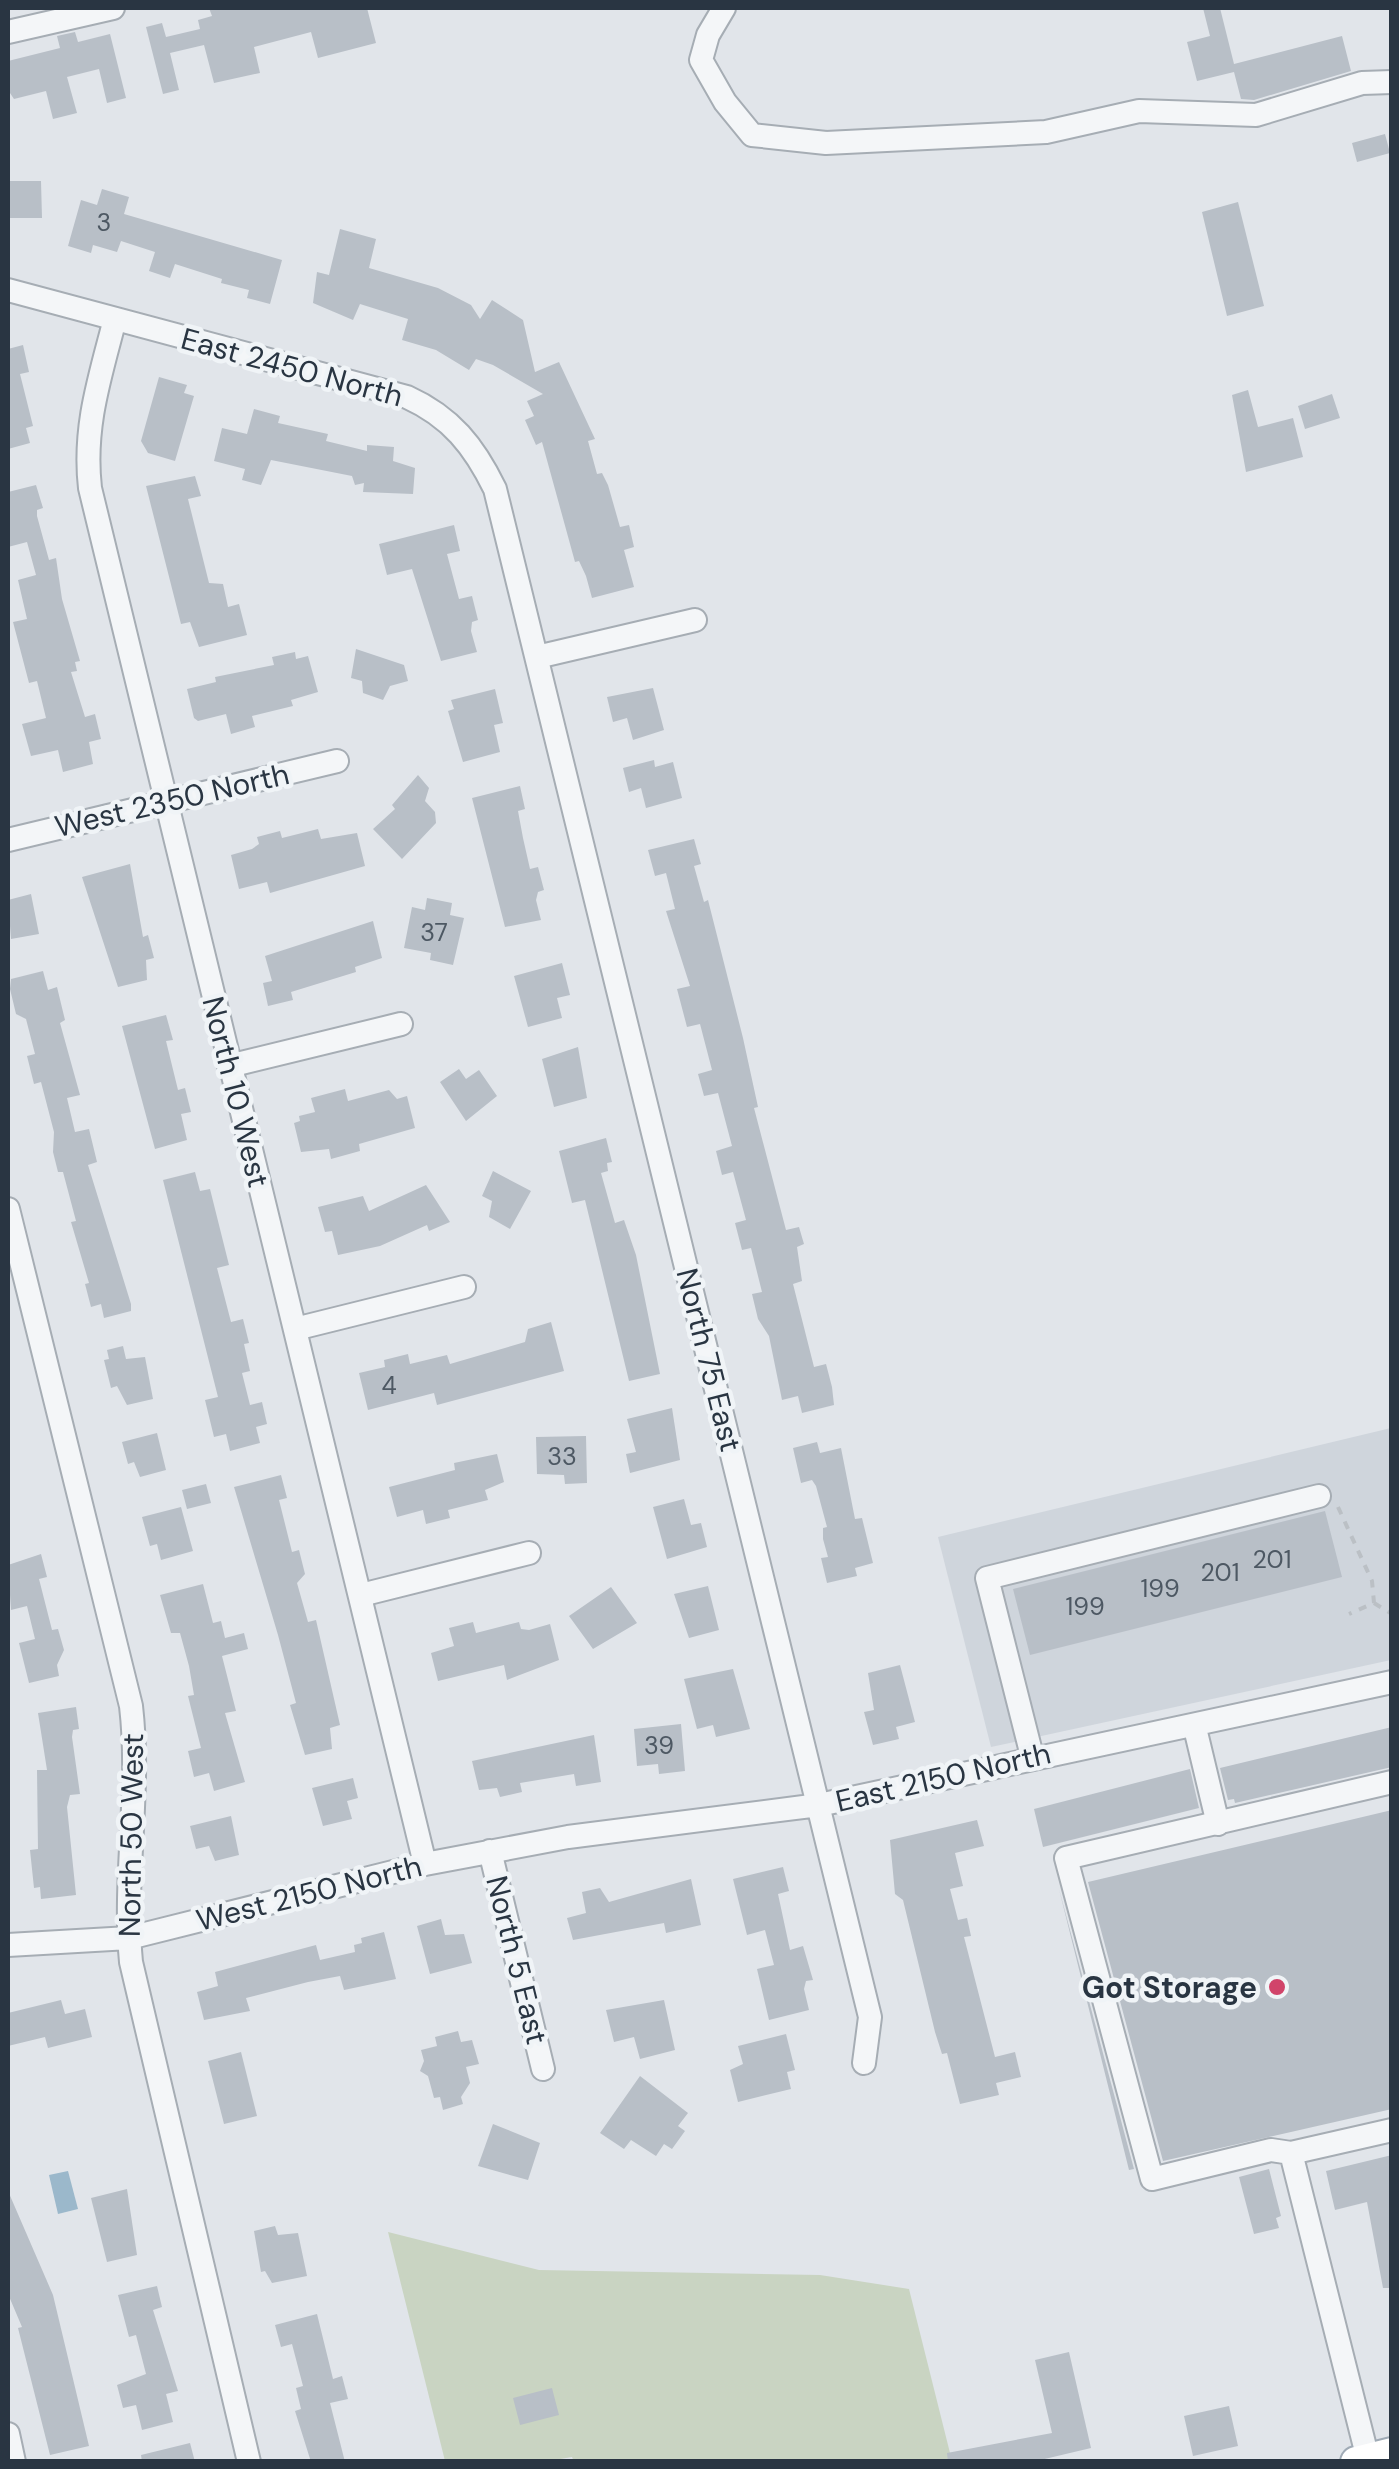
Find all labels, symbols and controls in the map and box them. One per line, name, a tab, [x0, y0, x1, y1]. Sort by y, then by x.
house number: 3	[97, 206, 111, 239]
street label: East 2450 North	[177, 319, 407, 415]
street label: West 2350 North	[51, 754, 293, 846]
house number: 37	[420, 916, 448, 949]
street label: North 10 West	[193, 993, 279, 1191]
street label: North 75 East	[667, 1264, 751, 1456]
house number: 4	[381, 1369, 397, 1402]
house number: 33	[547, 1440, 577, 1473]
house number: 201	[1252, 1543, 1292, 1576]
house number: 201	[1200, 1556, 1240, 1589]
house number: 199	[1140, 1572, 1180, 1605]
house number: 199	[1065, 1590, 1105, 1623]
house number: 39	[644, 1729, 674, 1762]
street label: North 50 West	[110, 1733, 152, 1937]
street label: East 2150 North	[832, 1733, 1054, 1821]
street label: West 2150 North	[192, 1846, 426, 1940]
street label: North 5 East	[477, 1872, 557, 2048]
place label: Got Storage	[1082, 1968, 1257, 2007]
marker: Got Storage	[1266, 1976, 1288, 1998]

